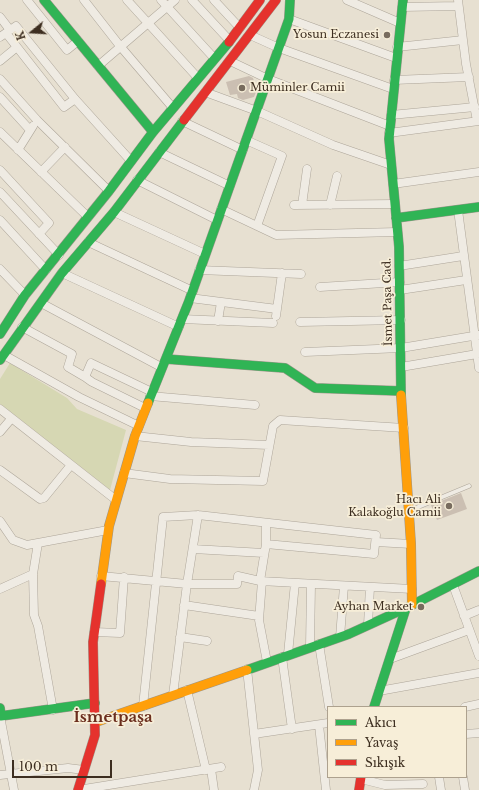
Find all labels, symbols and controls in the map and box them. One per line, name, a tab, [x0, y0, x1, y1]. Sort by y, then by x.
north arrow	[12, 12, 52, 52]
place label: Yosun Eczanesi	[293, 28, 379, 42]
text: K	[13, 29, 29, 42]
marker: Yosun Eczanesi	[382, 30, 392, 40]
place label: Müminler Camii	[250, 81, 345, 95]
marker: Müminler Camii	[237, 83, 247, 93]
street label: İsmet Paşa Cad.	[381, 258, 395, 346]
place label: Hacı Ali Kalakoğlu Camii	[348, 493, 441, 519]
marker: Hacı Ali Kalakoğlu Camii	[444, 501, 454, 511]
place label: Ayhan Market	[334, 600, 413, 614]
marker: Ayhan Market	[416, 602, 426, 612]
legend	[327, 706, 467, 778]
district label: İsmetpaşa	[73, 709, 153, 727]
text: Akıcı	[365, 715, 396, 730]
text: Yavaş	[365, 735, 398, 750]
scale bar	[14, 752, 114, 778]
text: Sıkışık	[365, 755, 405, 770]
text: 100 m	[19, 759, 58, 774]

